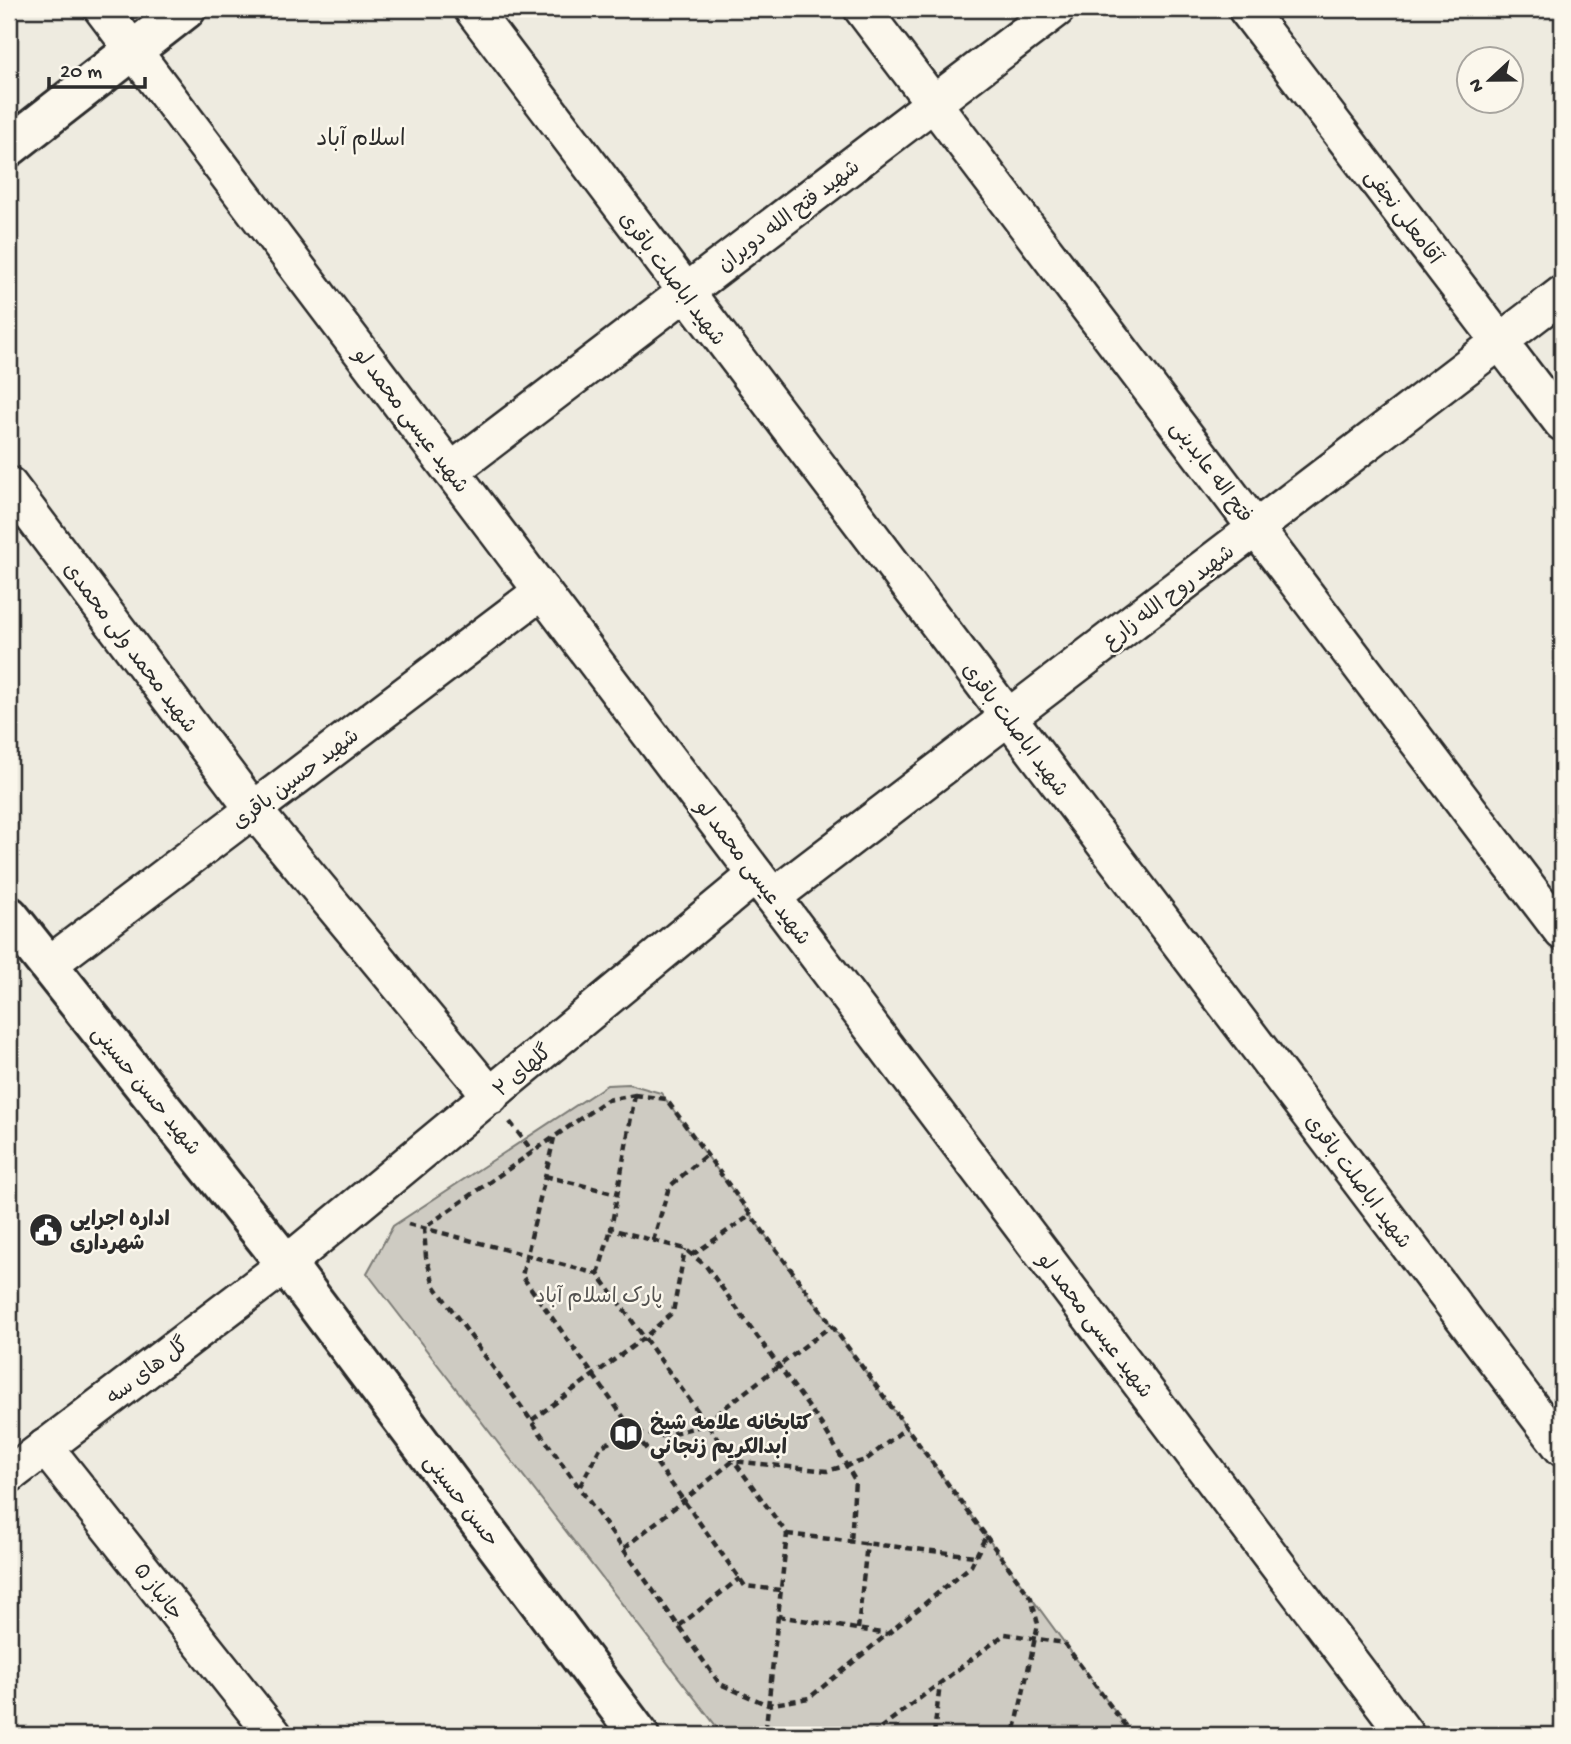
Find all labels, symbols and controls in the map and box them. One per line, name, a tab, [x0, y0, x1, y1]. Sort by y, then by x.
scale bar	[49, 46, 145, 90]
north arrow	[1456, 46, 1526, 116]
text: 20 m	[60, 61, 102, 86]
text: N	[1464, 75, 1490, 95]
district label: اسلام آباد	[316, 125, 406, 155]
street label: شهید فتح الله دویران	[714, 156, 866, 279]
street label: آقامعلی نجفی	[1357, 164, 1447, 271]
street label: شهید اباصلت باقری	[612, 208, 729, 352]
street label: شهید عیسی محمد لو	[346, 344, 472, 500]
street label: فتح اله عابدینی	[1163, 417, 1256, 529]
street label: شهید روح الله زارع	[1099, 541, 1241, 656]
street label: شهید محمد ولی محمدی	[56, 559, 201, 740]
street label: شهید اباصلت باقری	[955, 659, 1072, 803]
street label: شهید حسین باقری	[229, 725, 365, 837]
street label: شهید عیسی محمد لو	[688, 796, 814, 952]
street label: شهید حسن حسینی	[84, 1022, 204, 1162]
street label: گلهای ۲	[488, 1039, 559, 1104]
street label: شهید اباصلت باقری	[1298, 1111, 1415, 1255]
place label: اداره اجرایی شهرداری	[70, 1209, 170, 1258]
public building icon: اداره اجرایی شهرداری	[27, 1211, 65, 1249]
street label: شهید عیسی محمد لو	[1030, 1249, 1156, 1405]
park label: پارک اسلام آباد	[535, 1284, 663, 1311]
street label: گل های سه	[101, 1331, 195, 1412]
place label: کتابخانه علامه شیخ ابدالکریم زنجانی	[650, 1411, 812, 1462]
library icon: کتابخانه علامه شیخ ابدالکریم زنجانی	[607, 1415, 645, 1453]
street label: حسن حسینی	[416, 1451, 502, 1553]
street label: جانباز ۵	[126, 1560, 186, 1627]

